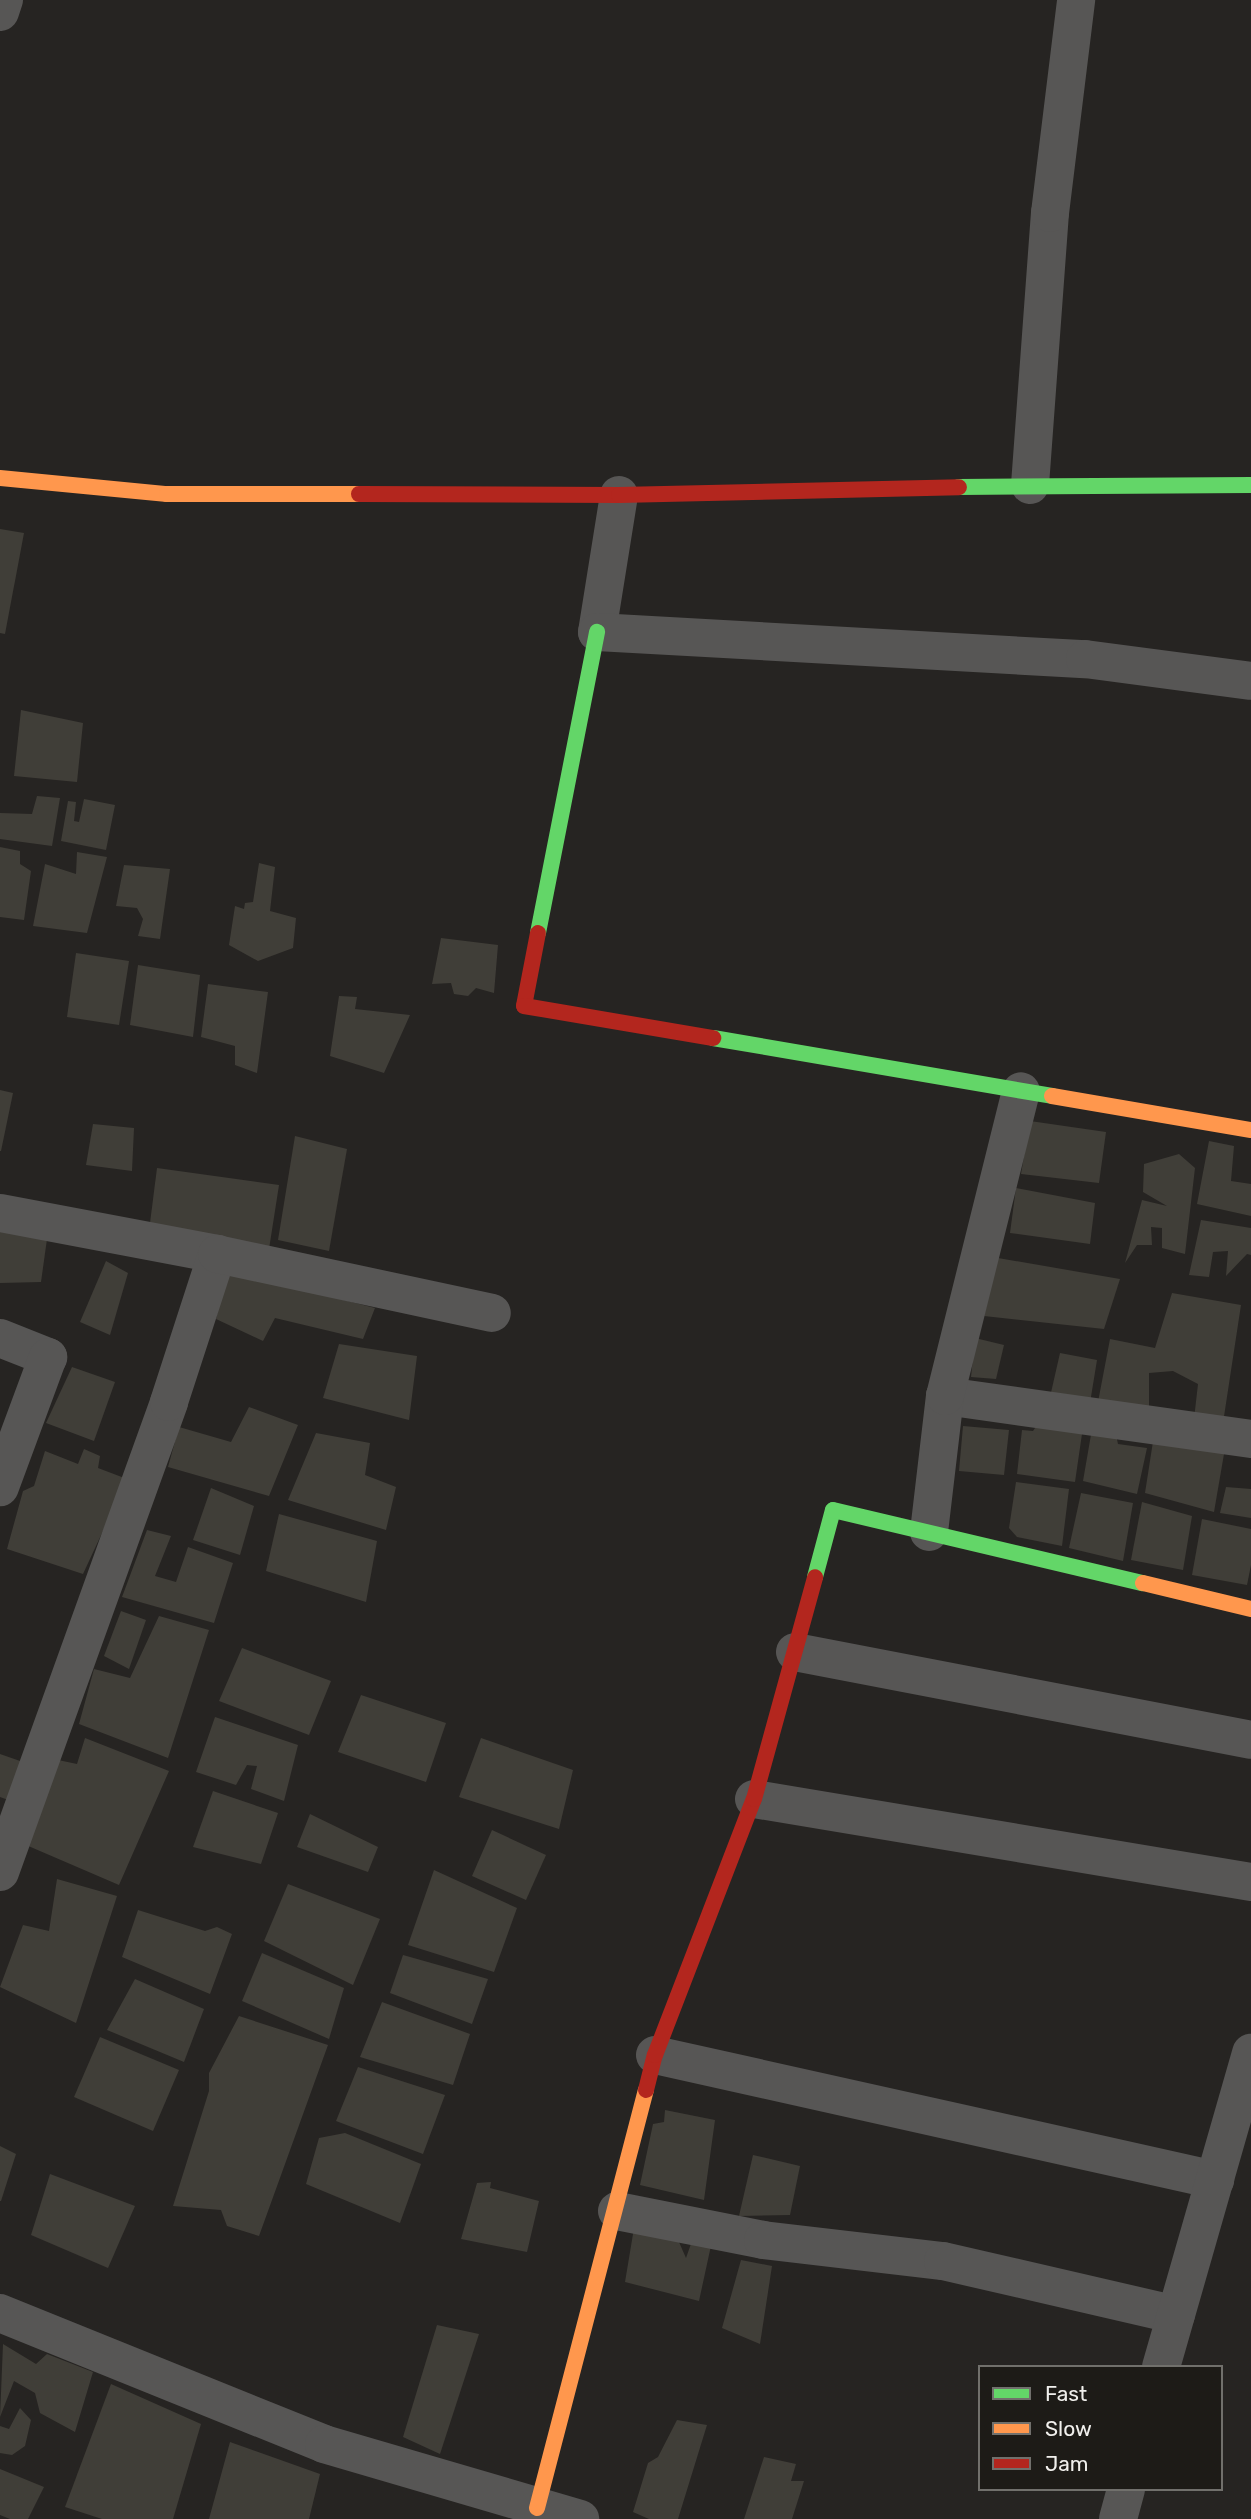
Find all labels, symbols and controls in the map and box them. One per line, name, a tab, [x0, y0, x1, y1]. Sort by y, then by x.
legend	[978, 2365, 1223, 2491]
text: Fast	[1045, 2381, 1087, 2406]
text: Slow	[1045, 2416, 1092, 2441]
text: Jam	[1045, 2451, 1089, 2476]

